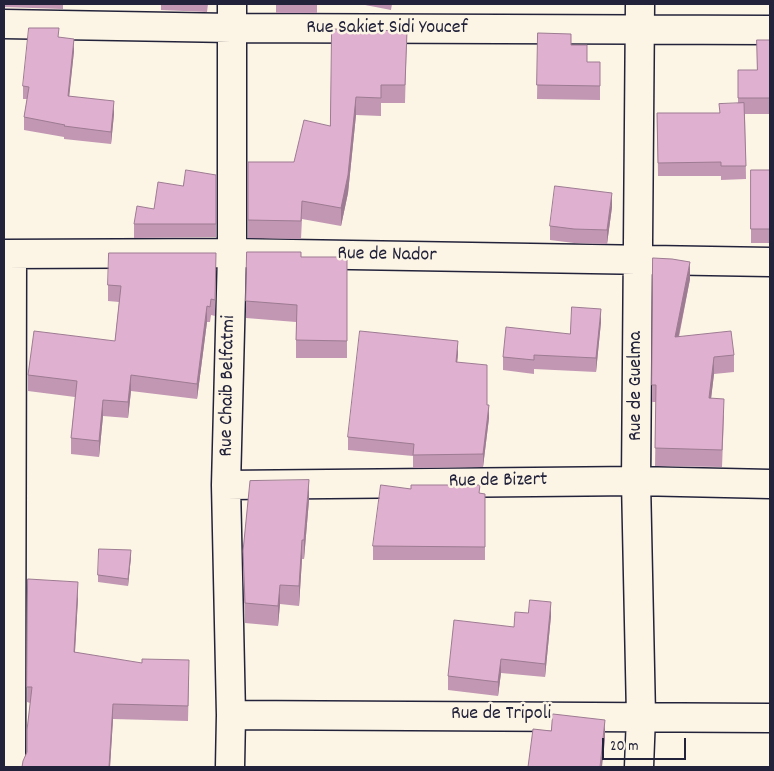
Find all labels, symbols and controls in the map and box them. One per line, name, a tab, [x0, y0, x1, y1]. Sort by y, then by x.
street label: Rue Sakiet Sidi Youcef	[306, 17, 468, 41]
street label: Rue de Nador	[337, 243, 437, 269]
street label: Rue Chaib Belfatmi	[216, 315, 242, 457]
street label: Rue de Guelma	[625, 331, 649, 441]
street label: Rue de Bizert	[448, 469, 548, 495]
street label: Rue de Tripoli	[451, 703, 551, 727]
scale bar	[604, 728, 688, 760]
text: 20 m	[610, 736, 638, 758]

